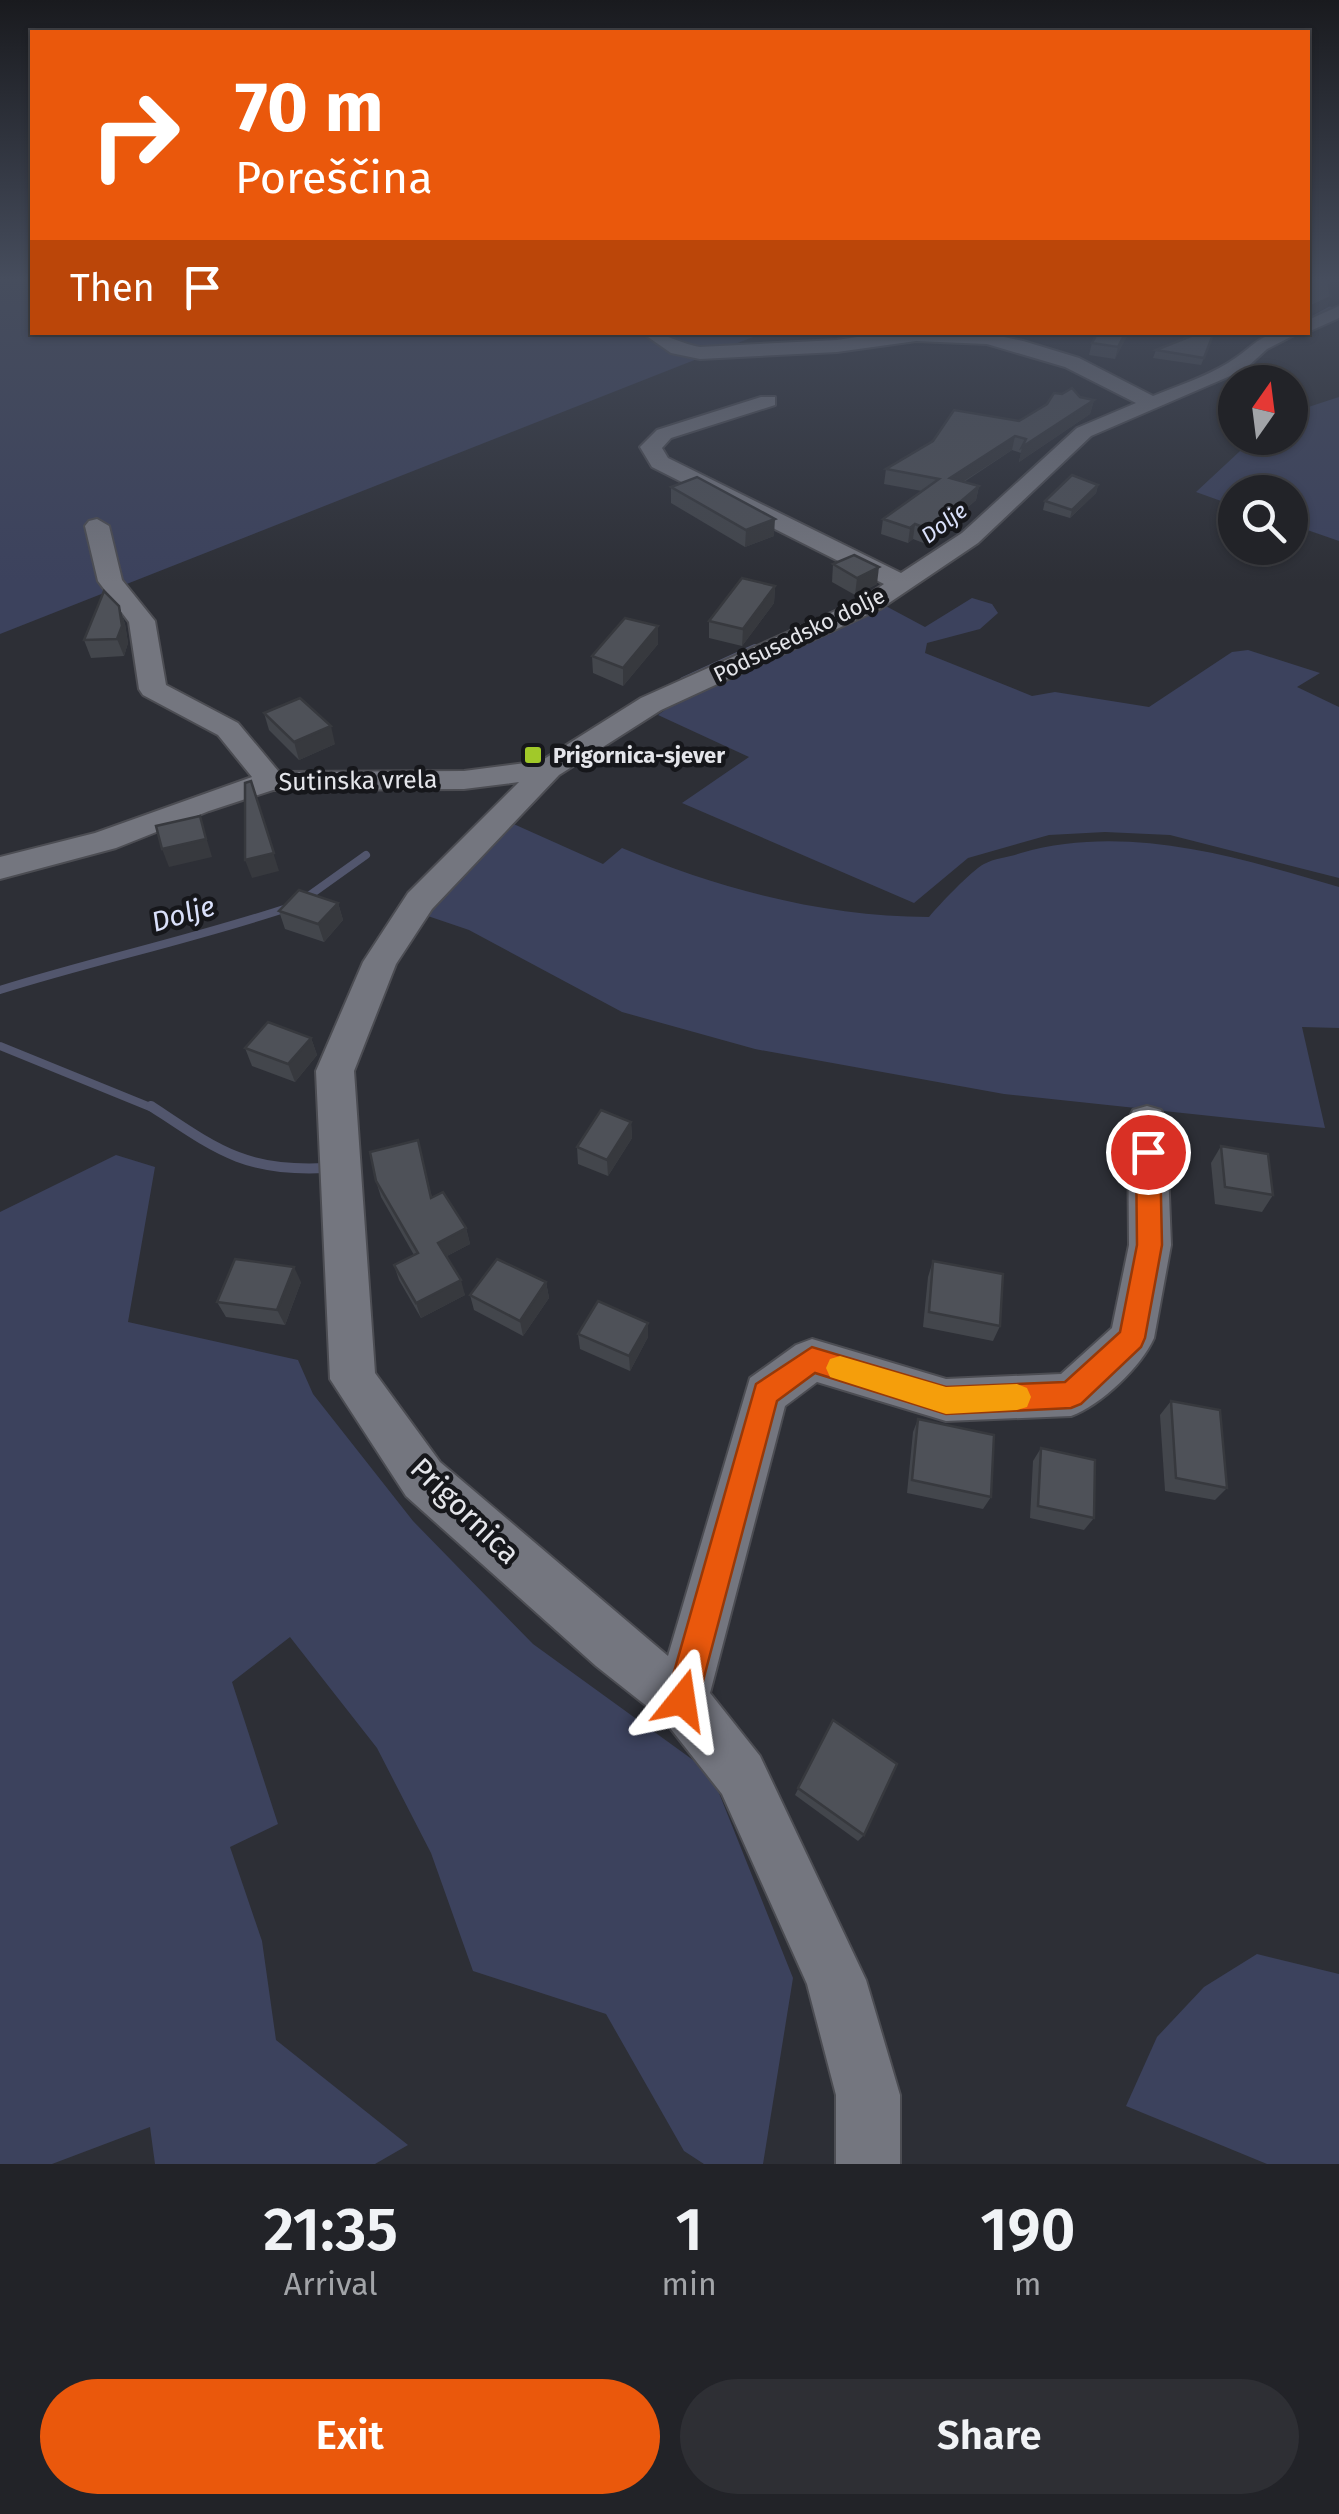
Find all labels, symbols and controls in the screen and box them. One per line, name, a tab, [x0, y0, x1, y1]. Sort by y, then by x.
text: 70 m	[235, 66, 384, 150]
icon: right	[70, 70, 200, 200]
text: Poreščina	[235, 151, 433, 205]
icon: arrive	[175, 260, 230, 315]
text: Then	[70, 265, 155, 311]
north arrow	[1218, 365, 1308, 455]
map controls	[1218, 365, 1308, 565]
button: search	[1218, 475, 1308, 565]
water label: Dolje	[916, 497, 972, 549]
street label: Podsusedsko dolje	[709, 582, 889, 688]
place label: Prigornica-sjever	[553, 742, 725, 769]
marker: Prigornica-sjever	[522, 744, 544, 766]
street label: Sutinska vrela	[278, 765, 438, 797]
water label: Dolje	[147, 889, 219, 939]
pin	[1106, 1110, 1191, 1195]
icon: arrive	[1121, 1125, 1176, 1180]
street label: Prigornica	[403, 1450, 527, 1572]
position arrow	[630, 1648, 734, 1752]
text: 21:35	[264, 2194, 398, 2266]
text: 1	[675, 2194, 703, 2266]
text: 190	[980, 2194, 1075, 2266]
text: Arrival	[284, 2265, 378, 2303]
text: min	[662, 2265, 717, 2303]
text: m	[1014, 2265, 1042, 2303]
button: Exit	[40, 2379, 660, 2494]
button: Share	[680, 2379, 1299, 2494]

